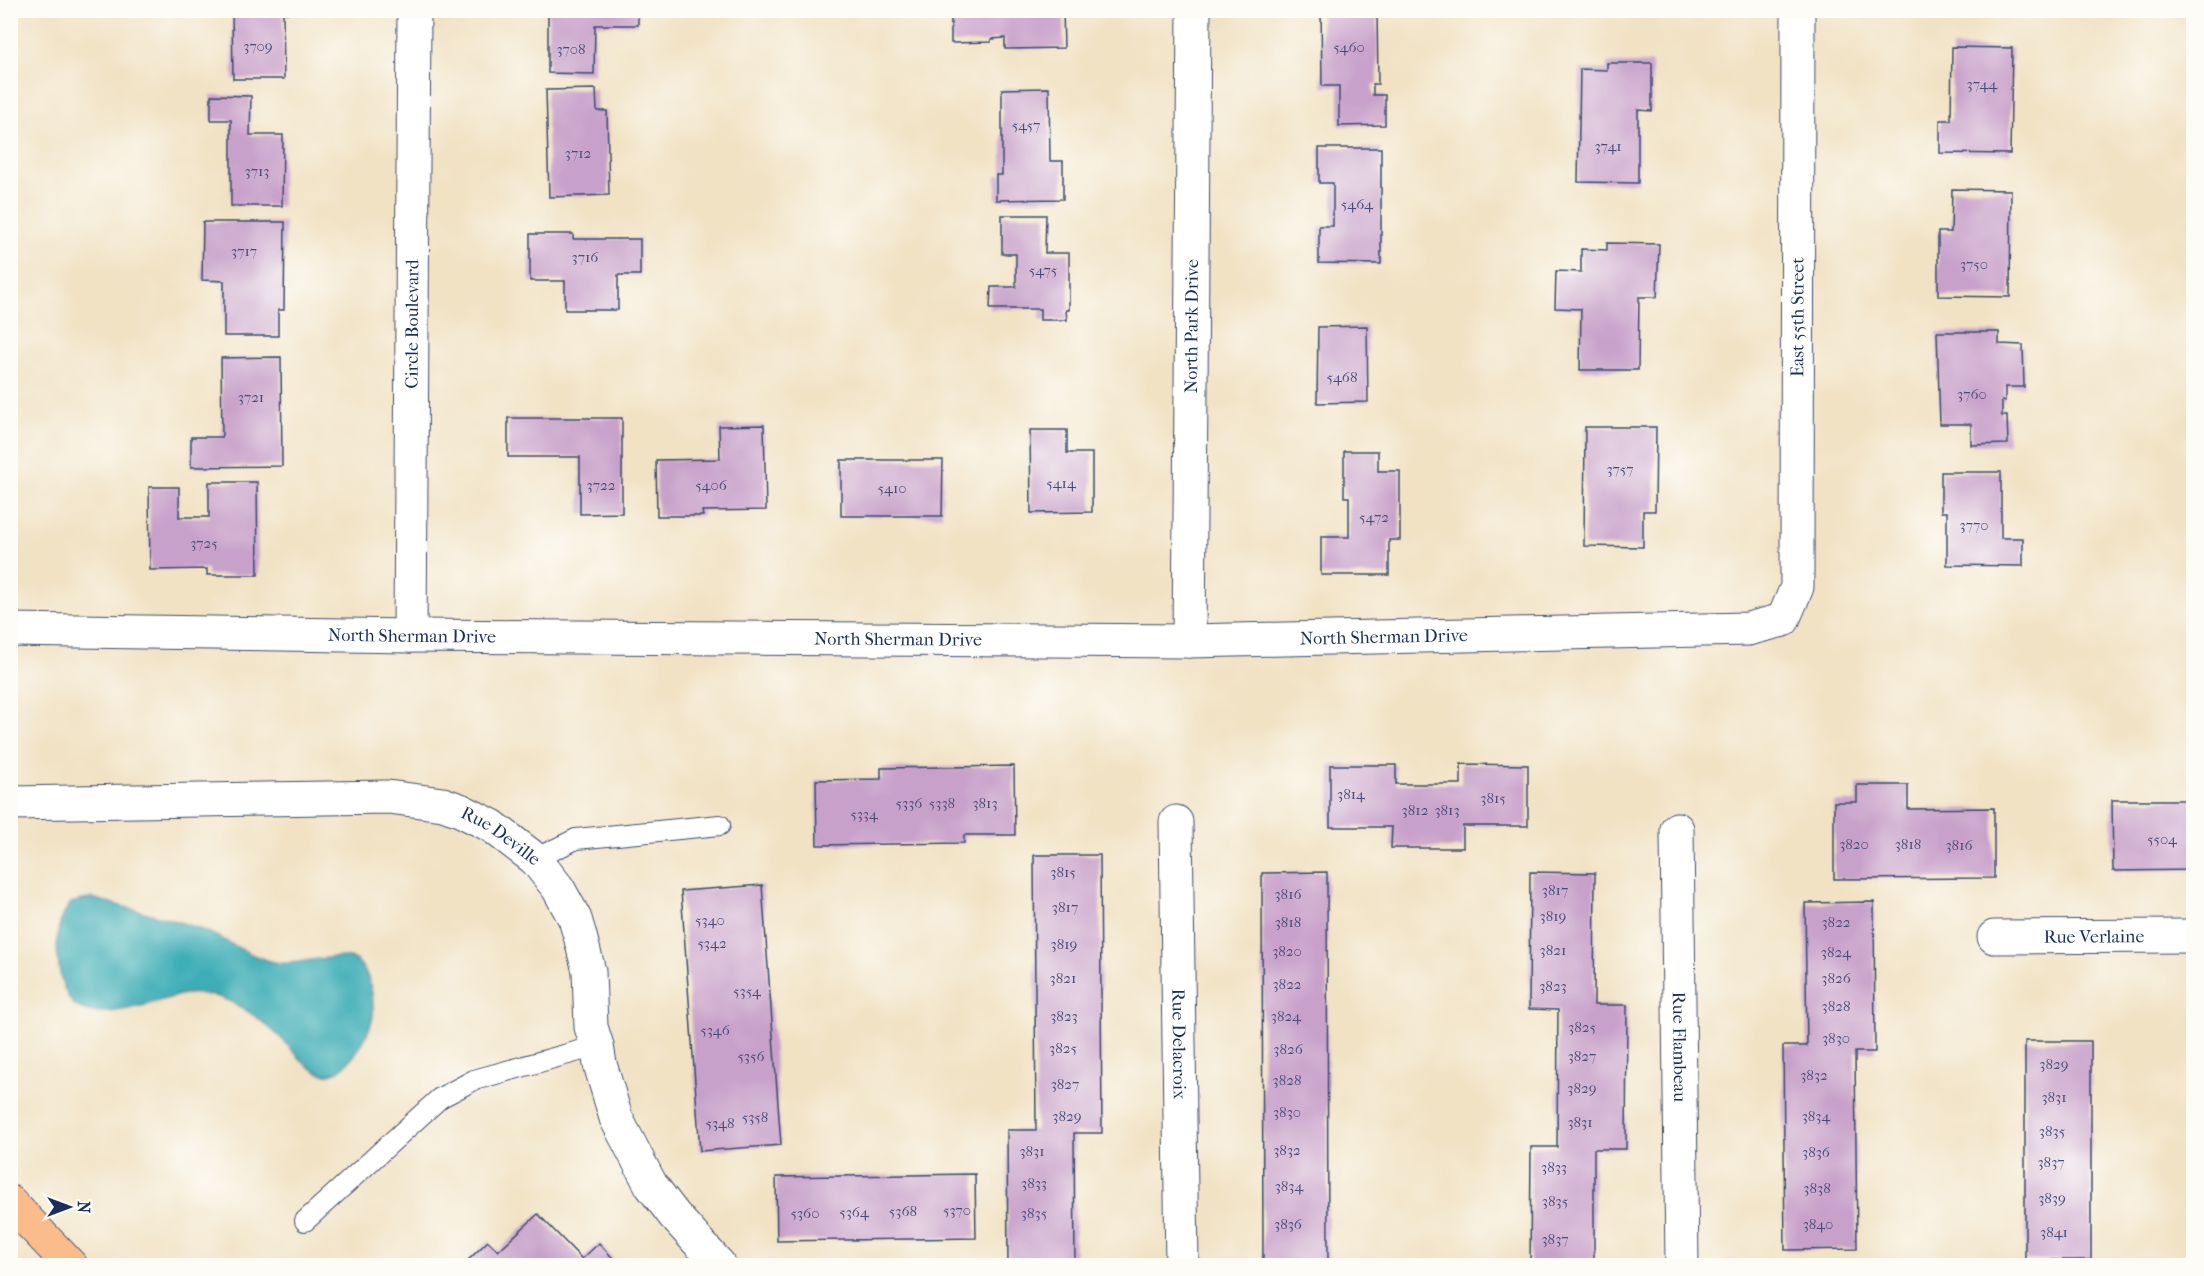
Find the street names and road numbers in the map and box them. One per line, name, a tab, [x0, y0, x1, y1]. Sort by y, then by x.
street label: East 55th Street	[1787, 257, 1808, 377]
street label: Circle Boulevard	[401, 259, 423, 389]
street label: North Park Drive	[1180, 259, 1203, 393]
street label: North Sherman Drive	[328, 624, 496, 647]
street label: North Sherman Drive	[1300, 625, 1468, 649]
street label: North Sherman Drive	[814, 628, 982, 650]
street label: Rue Deville	[458, 802, 545, 870]
street label: Rue Verlaine	[2044, 926, 2145, 947]
street label: Rue Delacroix	[1168, 988, 1190, 1100]
street label: Rue Flambeau	[1668, 992, 1691, 1102]

